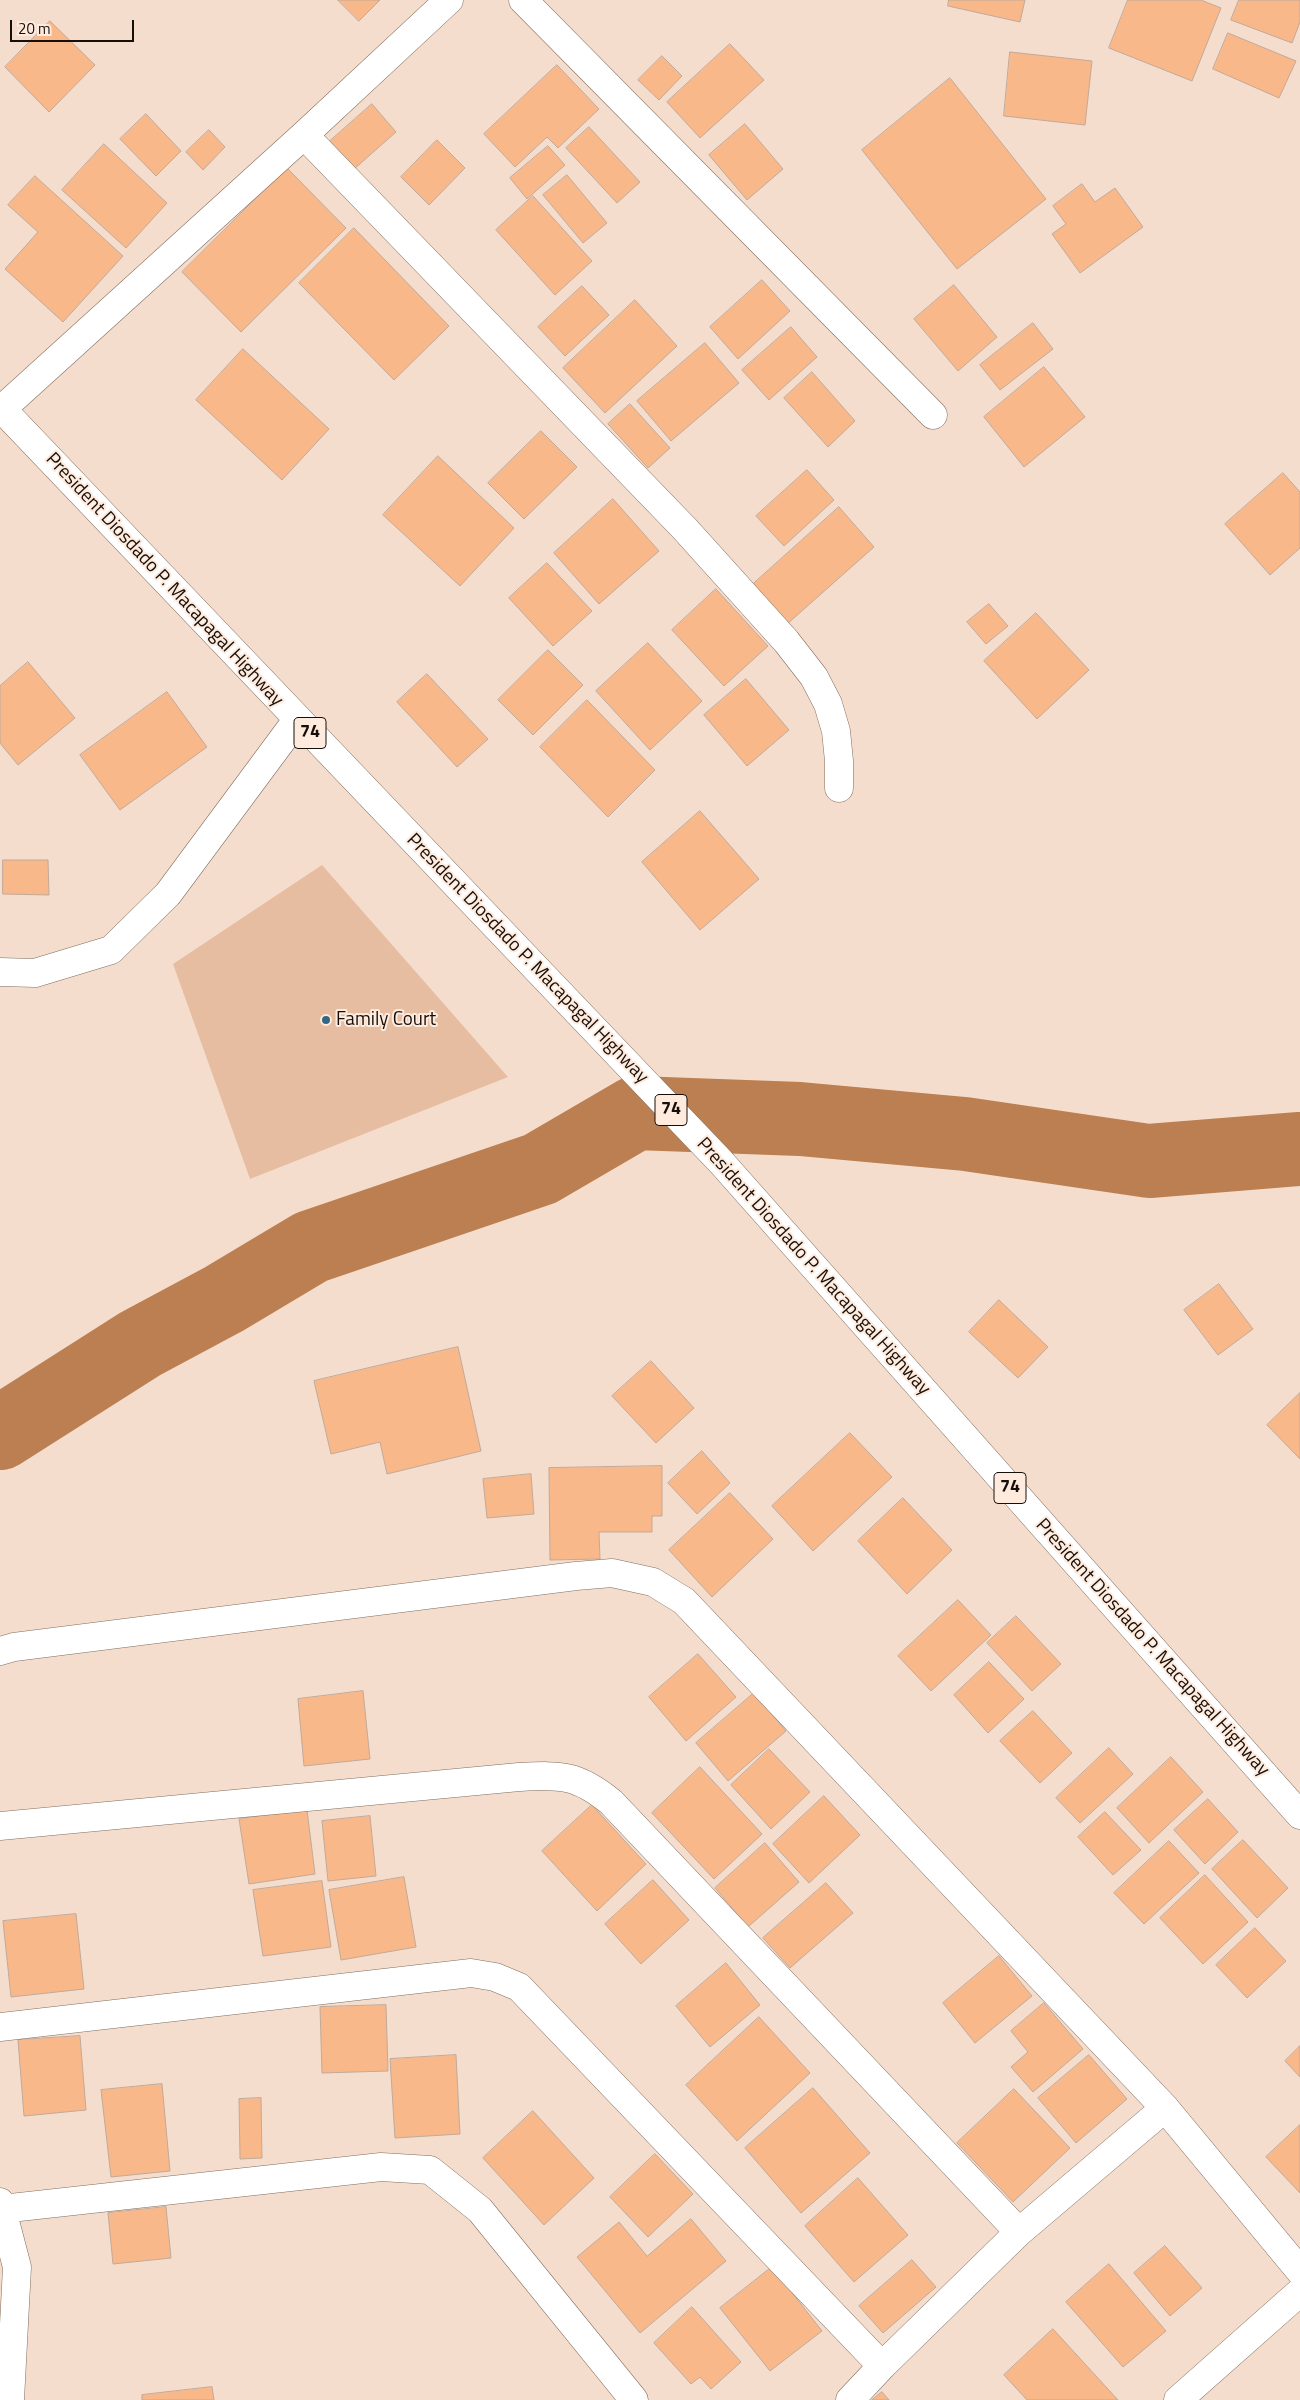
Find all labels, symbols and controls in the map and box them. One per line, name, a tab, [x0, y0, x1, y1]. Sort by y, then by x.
scale bar	[12, 10, 136, 42]
text: 20 m	[18, 17, 51, 40]
street label: President Diosdado P. Macapagal Highway	[40, 448, 288, 712]
road number: 74	[294, 718, 326, 748]
street label: President Diosdado P. Macapagal Highway	[401, 829, 653, 1089]
place label: Family Court	[336, 1009, 436, 1031]
marker: Family Court	[320, 1014, 332, 1026]
road number: 74	[655, 1094, 687, 1126]
street label: President Diosdado P. Macapagal Highway	[691, 1134, 935, 1400]
road number: 74	[994, 1472, 1026, 1504]
street label: President Diosdado P. Macapagal Highway	[1030, 1515, 1274, 1781]

